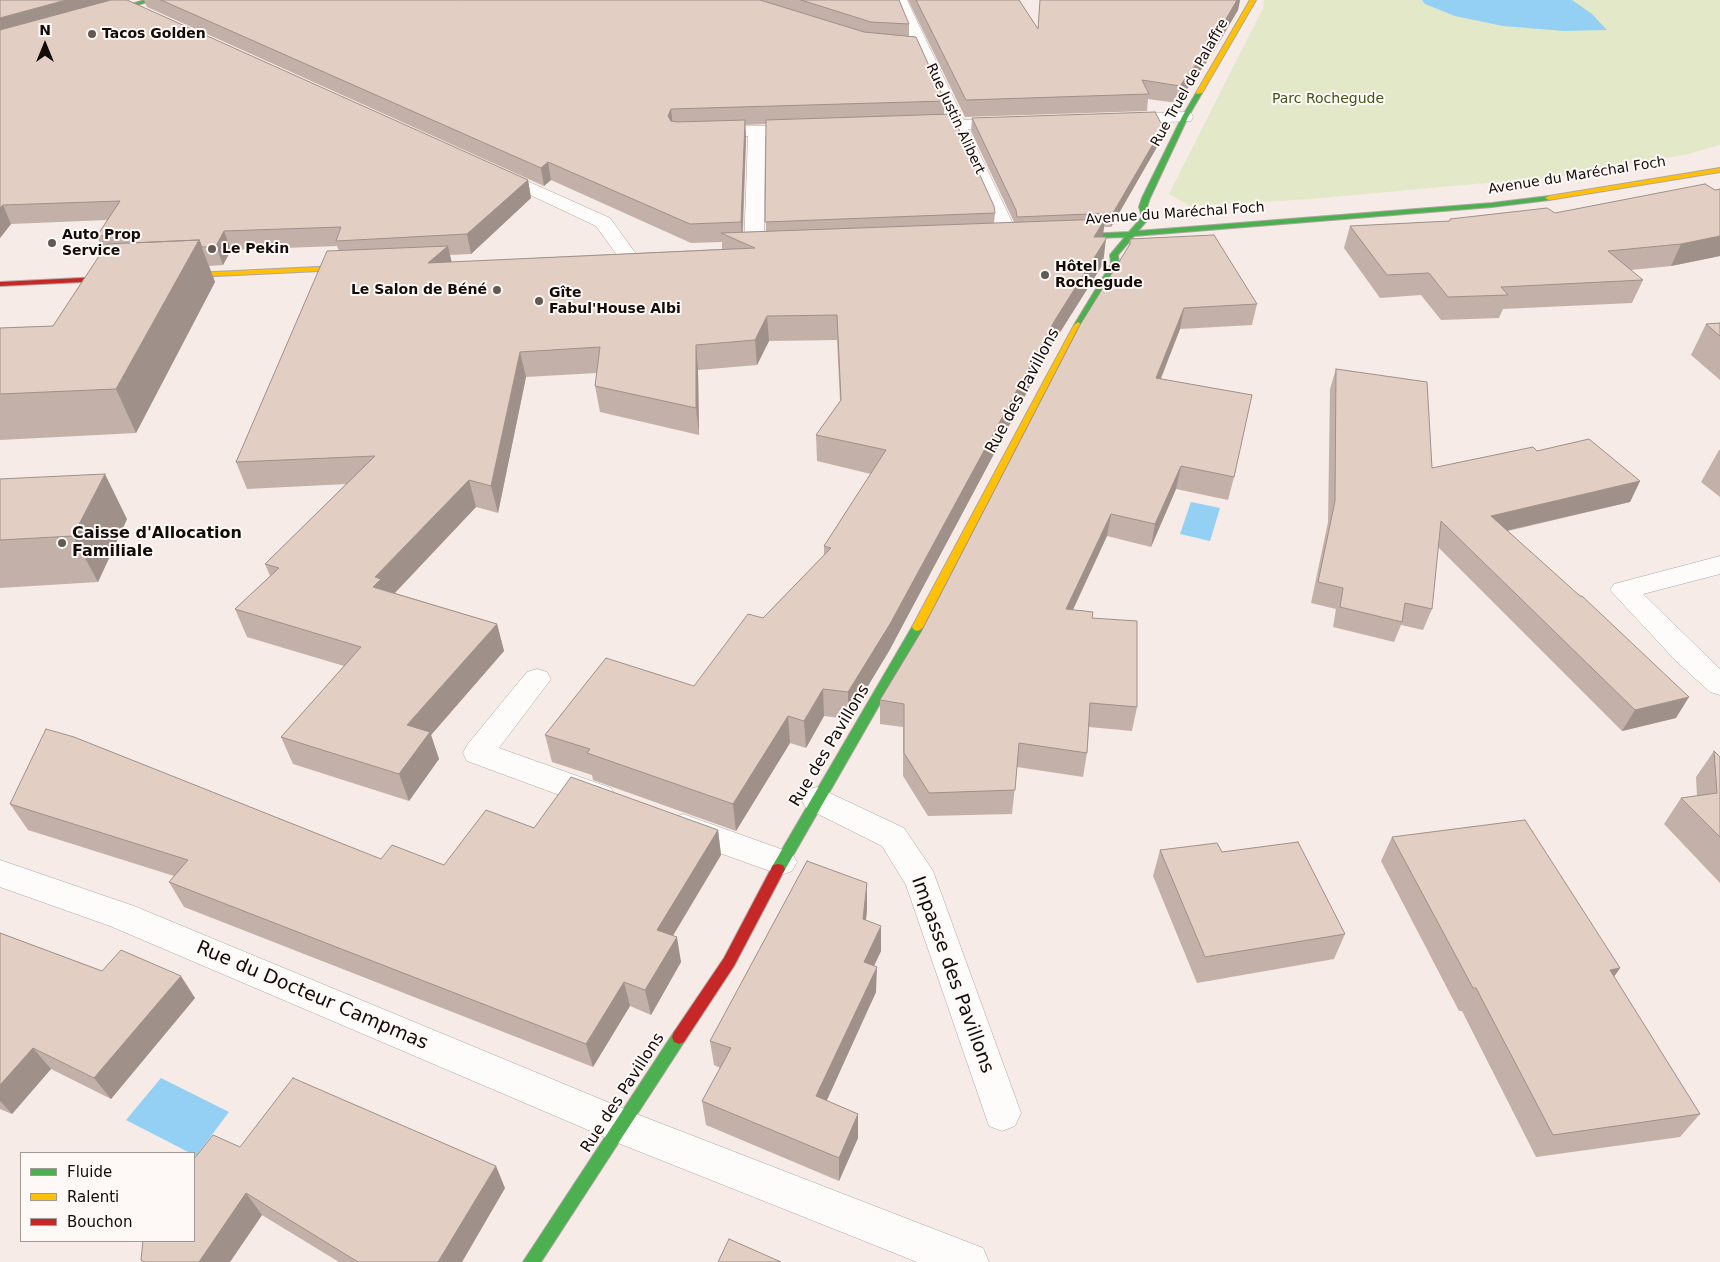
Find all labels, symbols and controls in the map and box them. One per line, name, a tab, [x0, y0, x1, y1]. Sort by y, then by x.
street label: Rue Truel de Palaffre	[1148, 16, 1232, 150]
north arrow	[20, 20, 70, 70]
text: N	[39, 22, 51, 38]
place label: Tacos Golden	[102, 26, 206, 42]
marker: Tacos Golden	[86, 28, 98, 40]
street label: Rue Justin Alibert	[922, 61, 988, 177]
park label: Parc Rochegude	[1272, 91, 1384, 107]
street label: Avenue du Maréchal Foch	[1487, 154, 1667, 198]
street label: Avenue du Maréchal Foch	[1085, 199, 1265, 229]
place label: Auto Prop Service	[62, 227, 141, 260]
marker: Auto Prop Service	[46, 237, 58, 249]
place label: Le Pekin	[222, 241, 289, 257]
marker: Le Pekin	[206, 243, 218, 255]
place label: Hôtel Le Rochegude	[1055, 259, 1143, 292]
marker: Hôtel Le Rochegude	[1039, 269, 1051, 281]
place label: Le Salon de Béné	[351, 282, 487, 298]
marker: Le Salon de Béné	[491, 284, 503, 296]
place label: Gîte Fabul'House Albi	[549, 285, 681, 318]
marker: Gîte Fabul'House Albi	[533, 295, 545, 307]
street label: Rue des Pavillons	[982, 325, 1064, 457]
place label: Caisse d'Allocation Familiale	[72, 524, 242, 562]
marker: Caisse d'Allocation Familiale	[56, 537, 68, 549]
street label: Rue des Pavillons	[786, 682, 874, 810]
street label: Impasse des Pavillons	[906, 873, 998, 1077]
street label: Rue du Docteur Campmas	[193, 937, 431, 1055]
street label: Rue des Pavillons	[577, 1030, 669, 1156]
legend	[20, 1152, 195, 1242]
text: Fluide	[67, 1163, 112, 1181]
text: Ralenti	[67, 1188, 119, 1206]
text: Bouchon	[67, 1213, 132, 1231]

